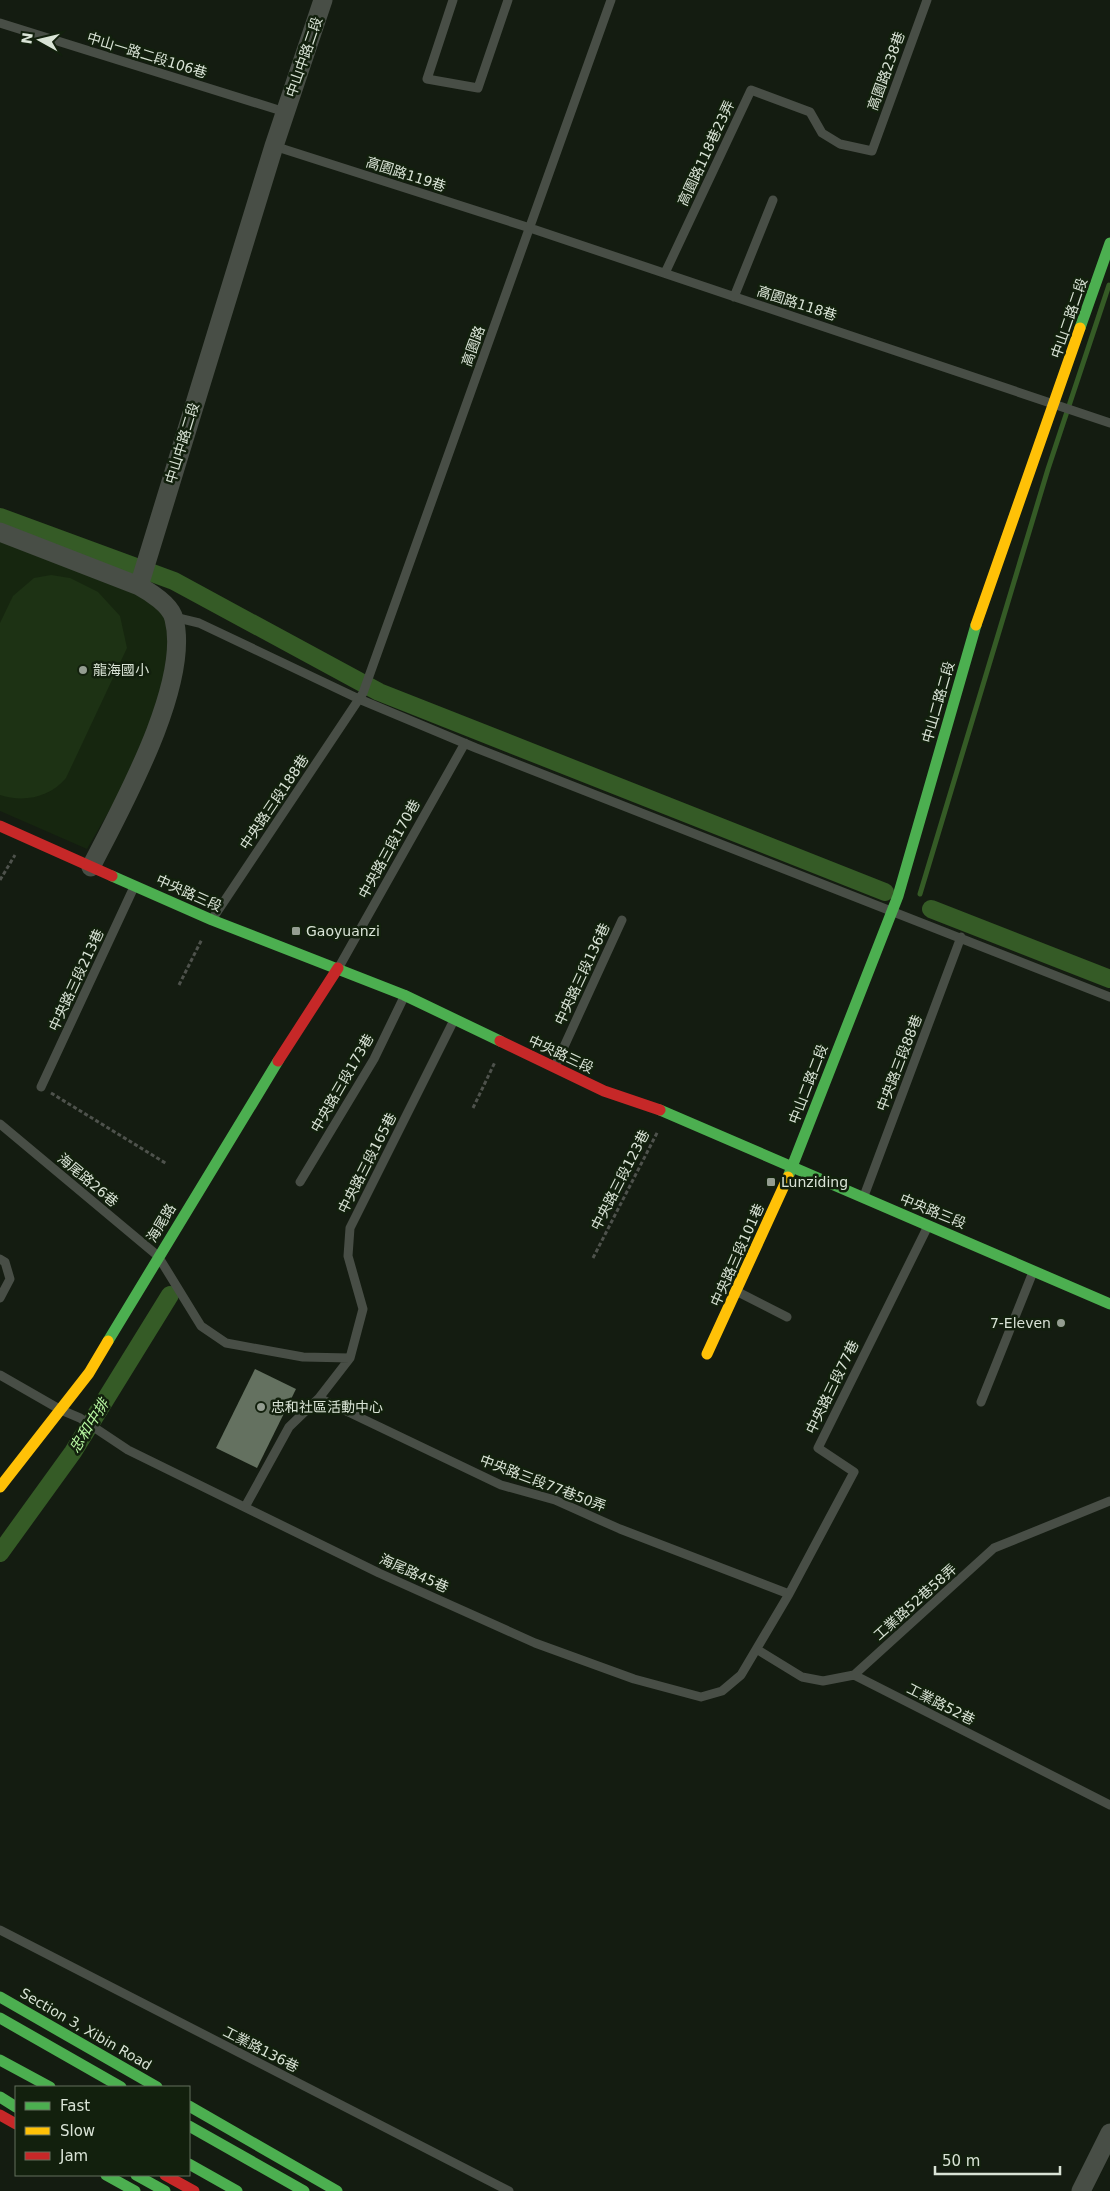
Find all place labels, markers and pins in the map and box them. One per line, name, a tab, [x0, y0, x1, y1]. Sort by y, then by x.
place label: 龍海國小	[93, 662, 149, 678]
marker: 龍海國小	[77, 664, 89, 676]
place label: Gaoyuanzi	[306, 923, 380, 939]
marker: Gaoyuanzi	[290, 925, 302, 937]
place label: Lunziding	[781, 1174, 848, 1190]
marker: Lunziding	[765, 1176, 777, 1188]
place label: 7-Eleven	[990, 1315, 1051, 1331]
marker: 7-Eleven	[1055, 1317, 1067, 1329]
place label: 忠和社區活動中心	[271, 1399, 383, 1415]
marker: 忠和社區活動中心	[255, 1401, 267, 1413]

